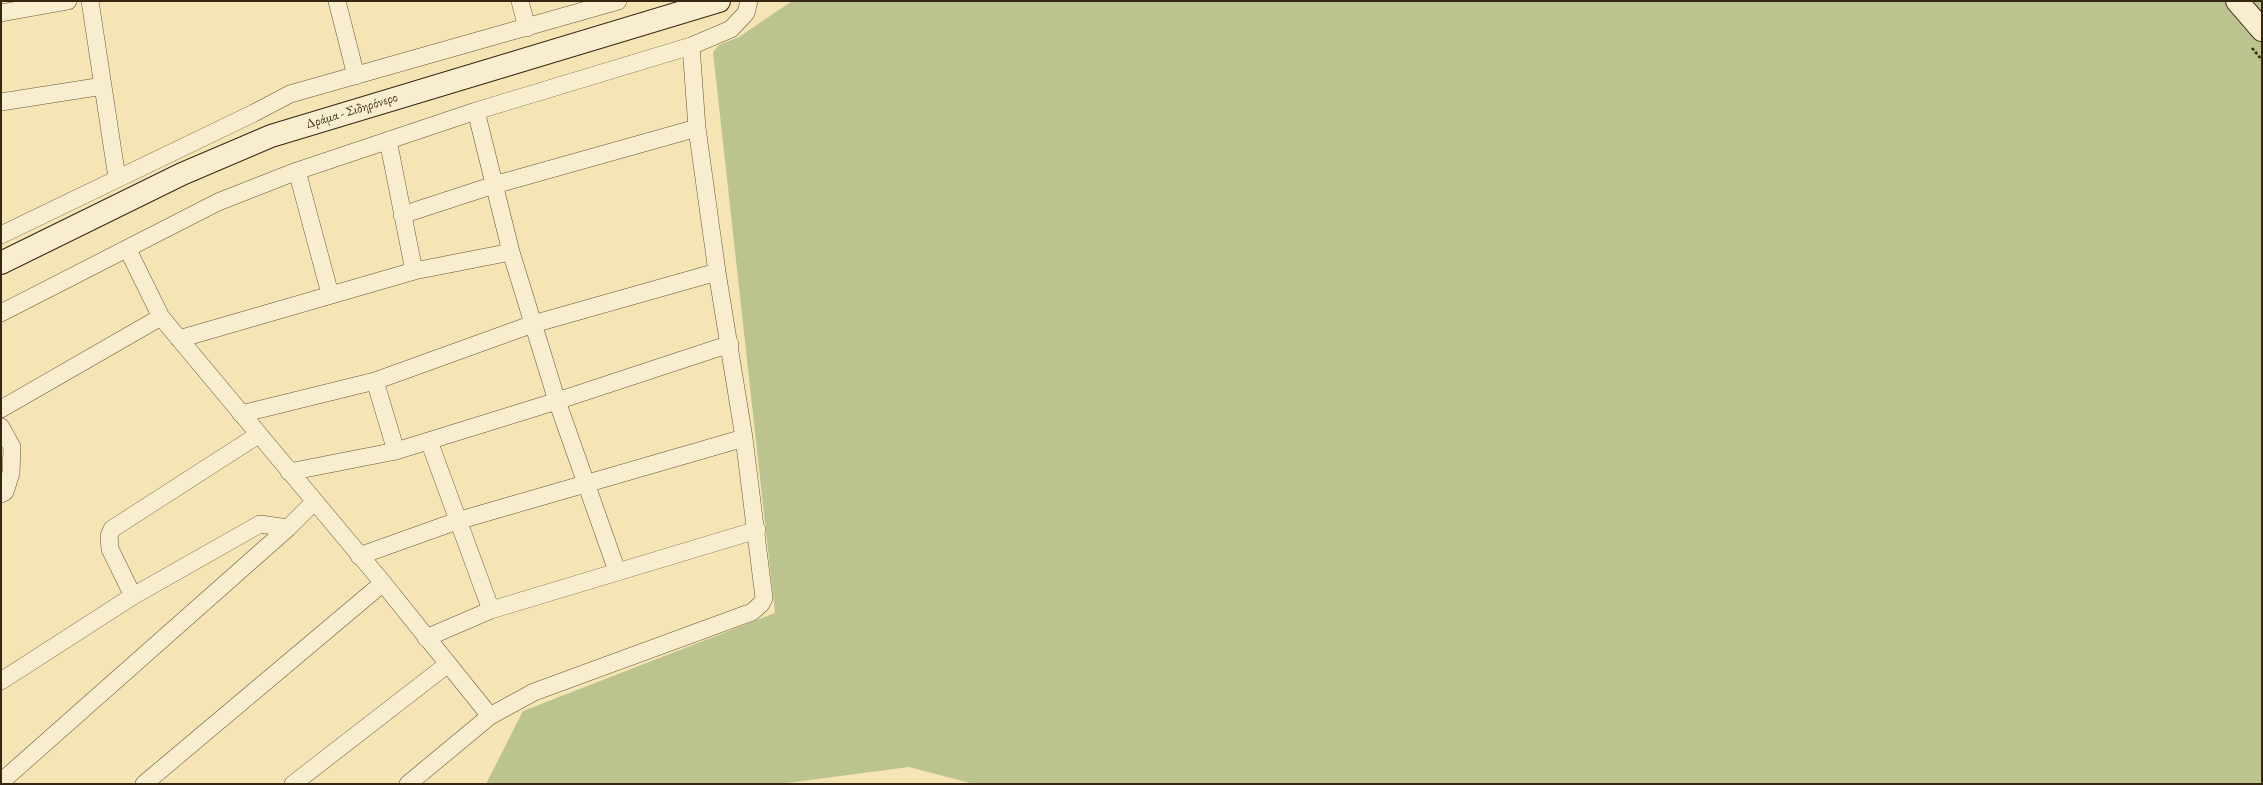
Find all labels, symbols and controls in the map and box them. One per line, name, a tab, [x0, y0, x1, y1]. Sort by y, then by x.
street label: Δράμα - Σιδηρόνερο	[304, 90, 400, 132]

